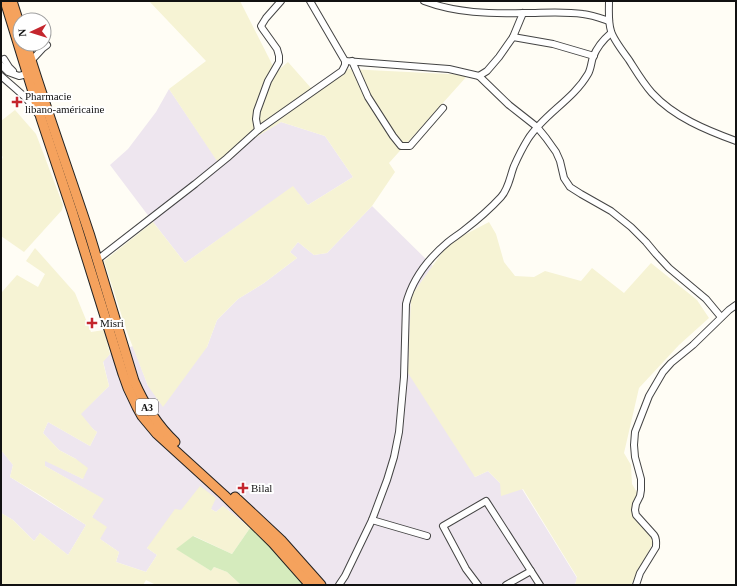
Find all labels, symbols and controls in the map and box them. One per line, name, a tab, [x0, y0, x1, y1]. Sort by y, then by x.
north arrow	[12, 12, 52, 52]
text: N	[16, 28, 28, 37]
place label: Pharmacie libano-américaine	[25, 90, 105, 115]
marker: Pharmacie libano-américaine	[12, 97, 22, 107]
place label: Misri	[100, 317, 124, 329]
marker: Misri	[87, 318, 97, 328]
road number: A3	[136, 399, 158, 415]
place label: Bilal	[251, 482, 272, 494]
marker: Bilal	[238, 483, 248, 493]

